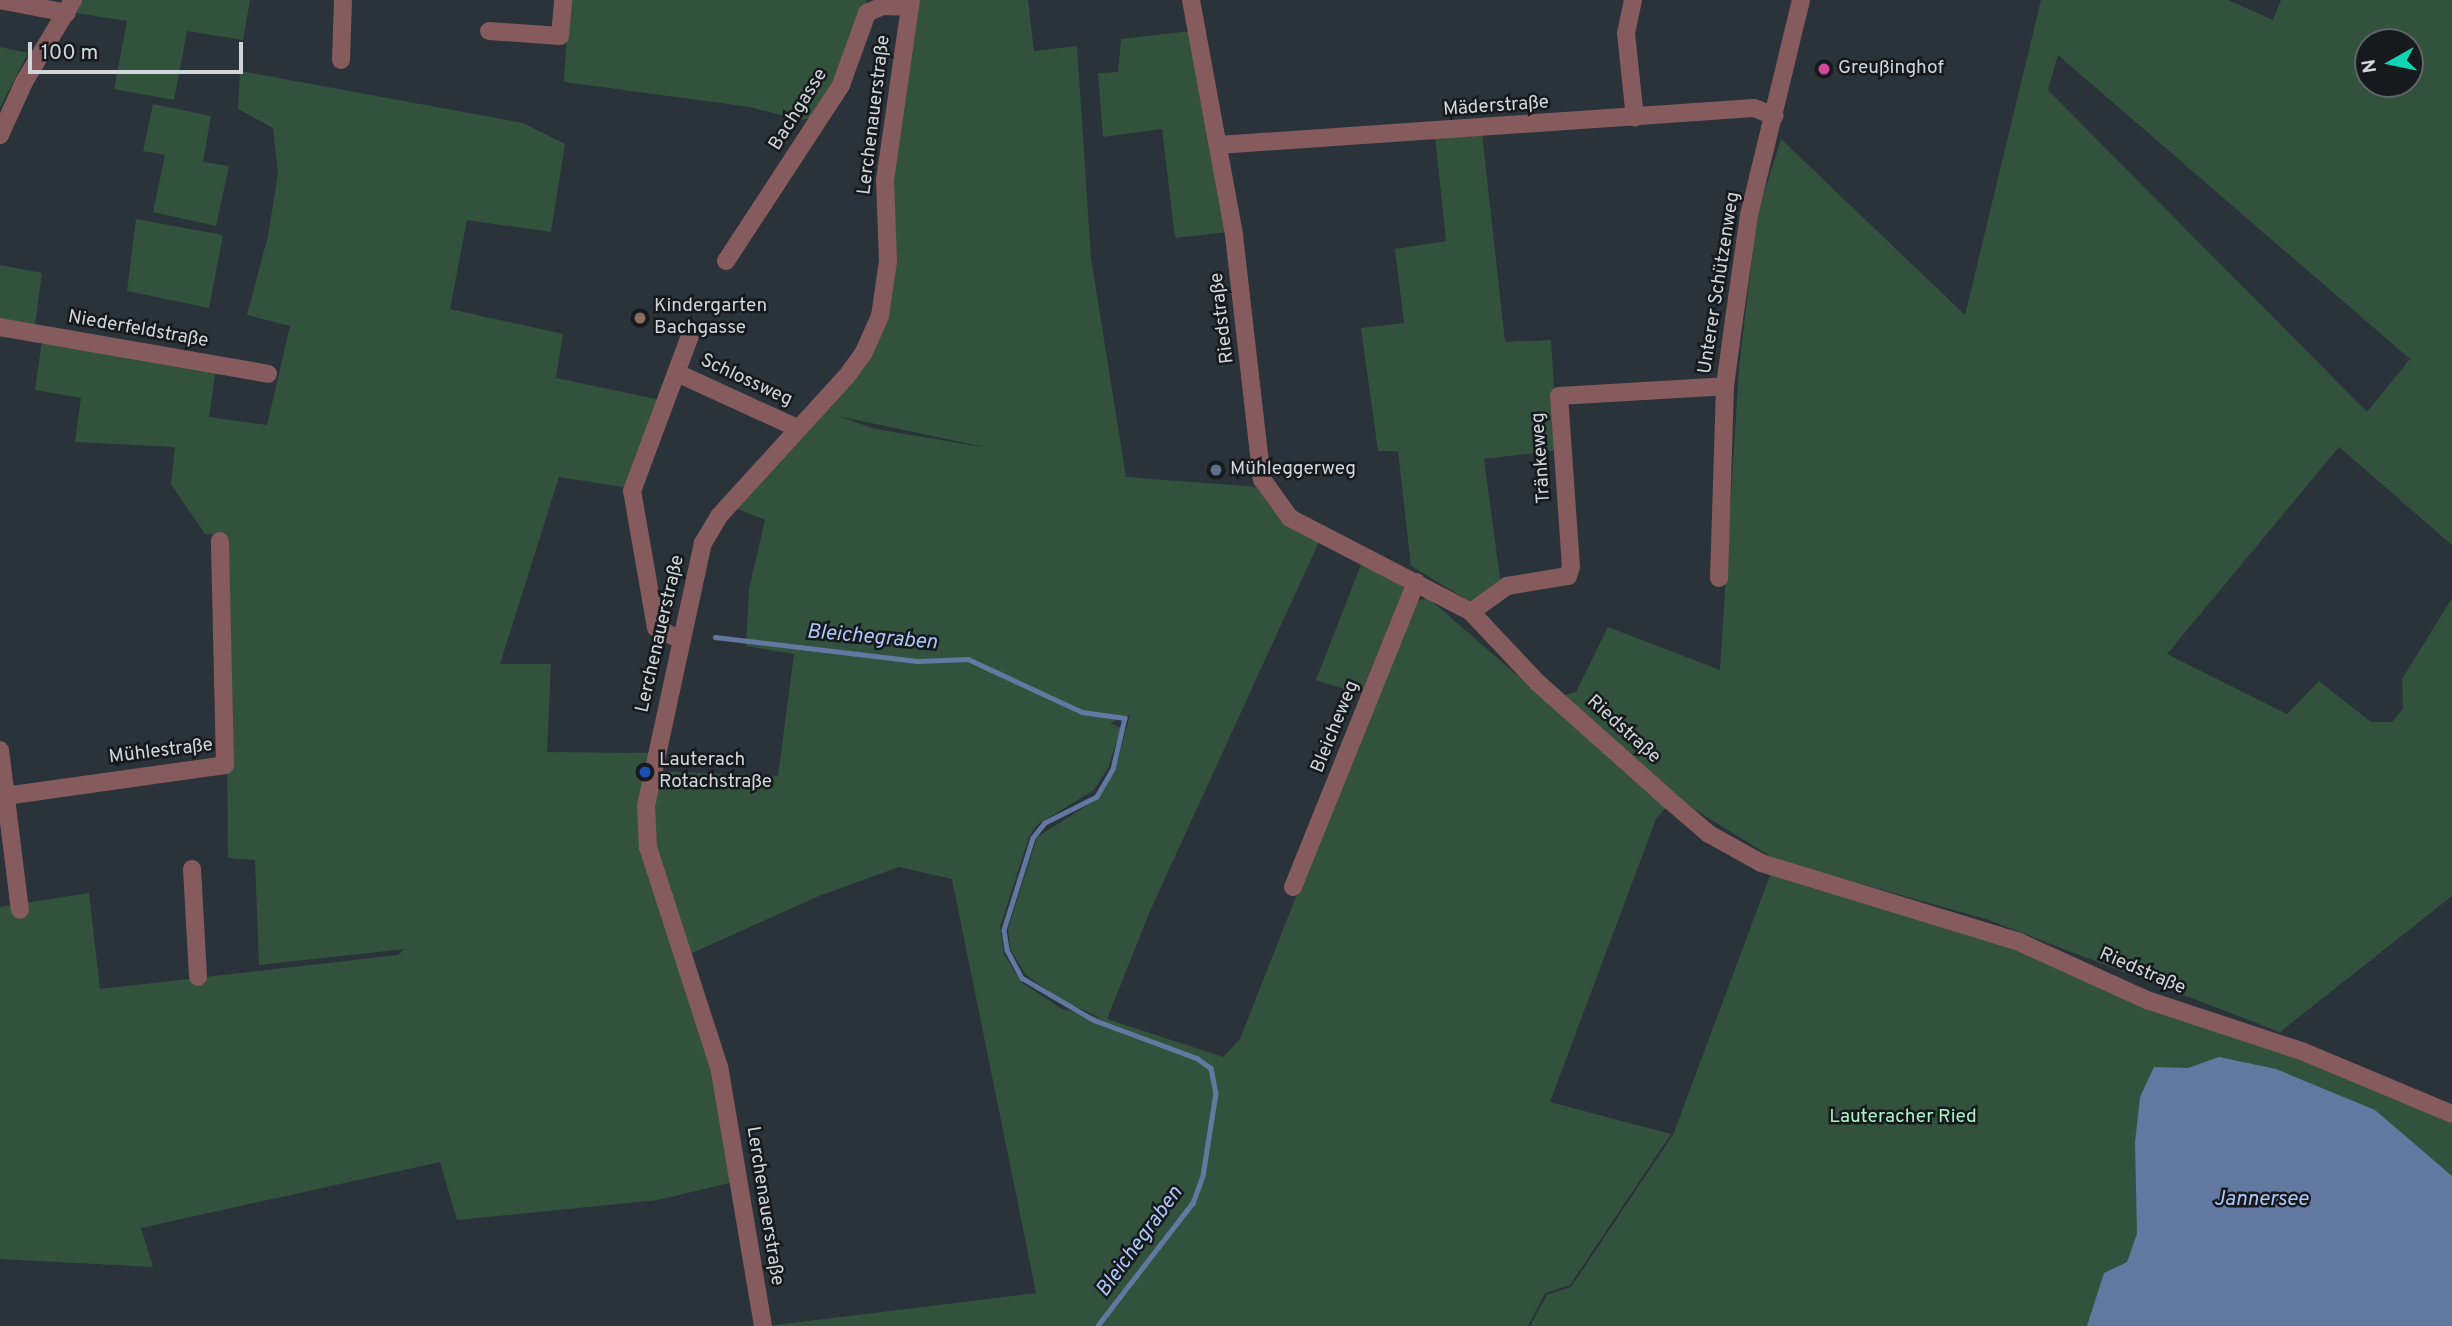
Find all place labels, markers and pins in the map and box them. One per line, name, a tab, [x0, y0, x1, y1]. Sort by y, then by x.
place label: Greußinghof	[1838, 58, 1944, 80]
marker: Greußinghof	[1816, 61, 1832, 77]
place label: Kindergarten Bachgasse	[654, 296, 767, 340]
marker: Kindergarten Bachgasse	[632, 310, 648, 326]
place label: Mühleggerweg	[1230, 459, 1356, 481]
marker: Mühleggerweg	[1208, 462, 1224, 478]
place label: Lauterach Rotachstraße	[659, 750, 772, 794]
marker: Lauterach Rotachstraße	[637, 764, 653, 780]

